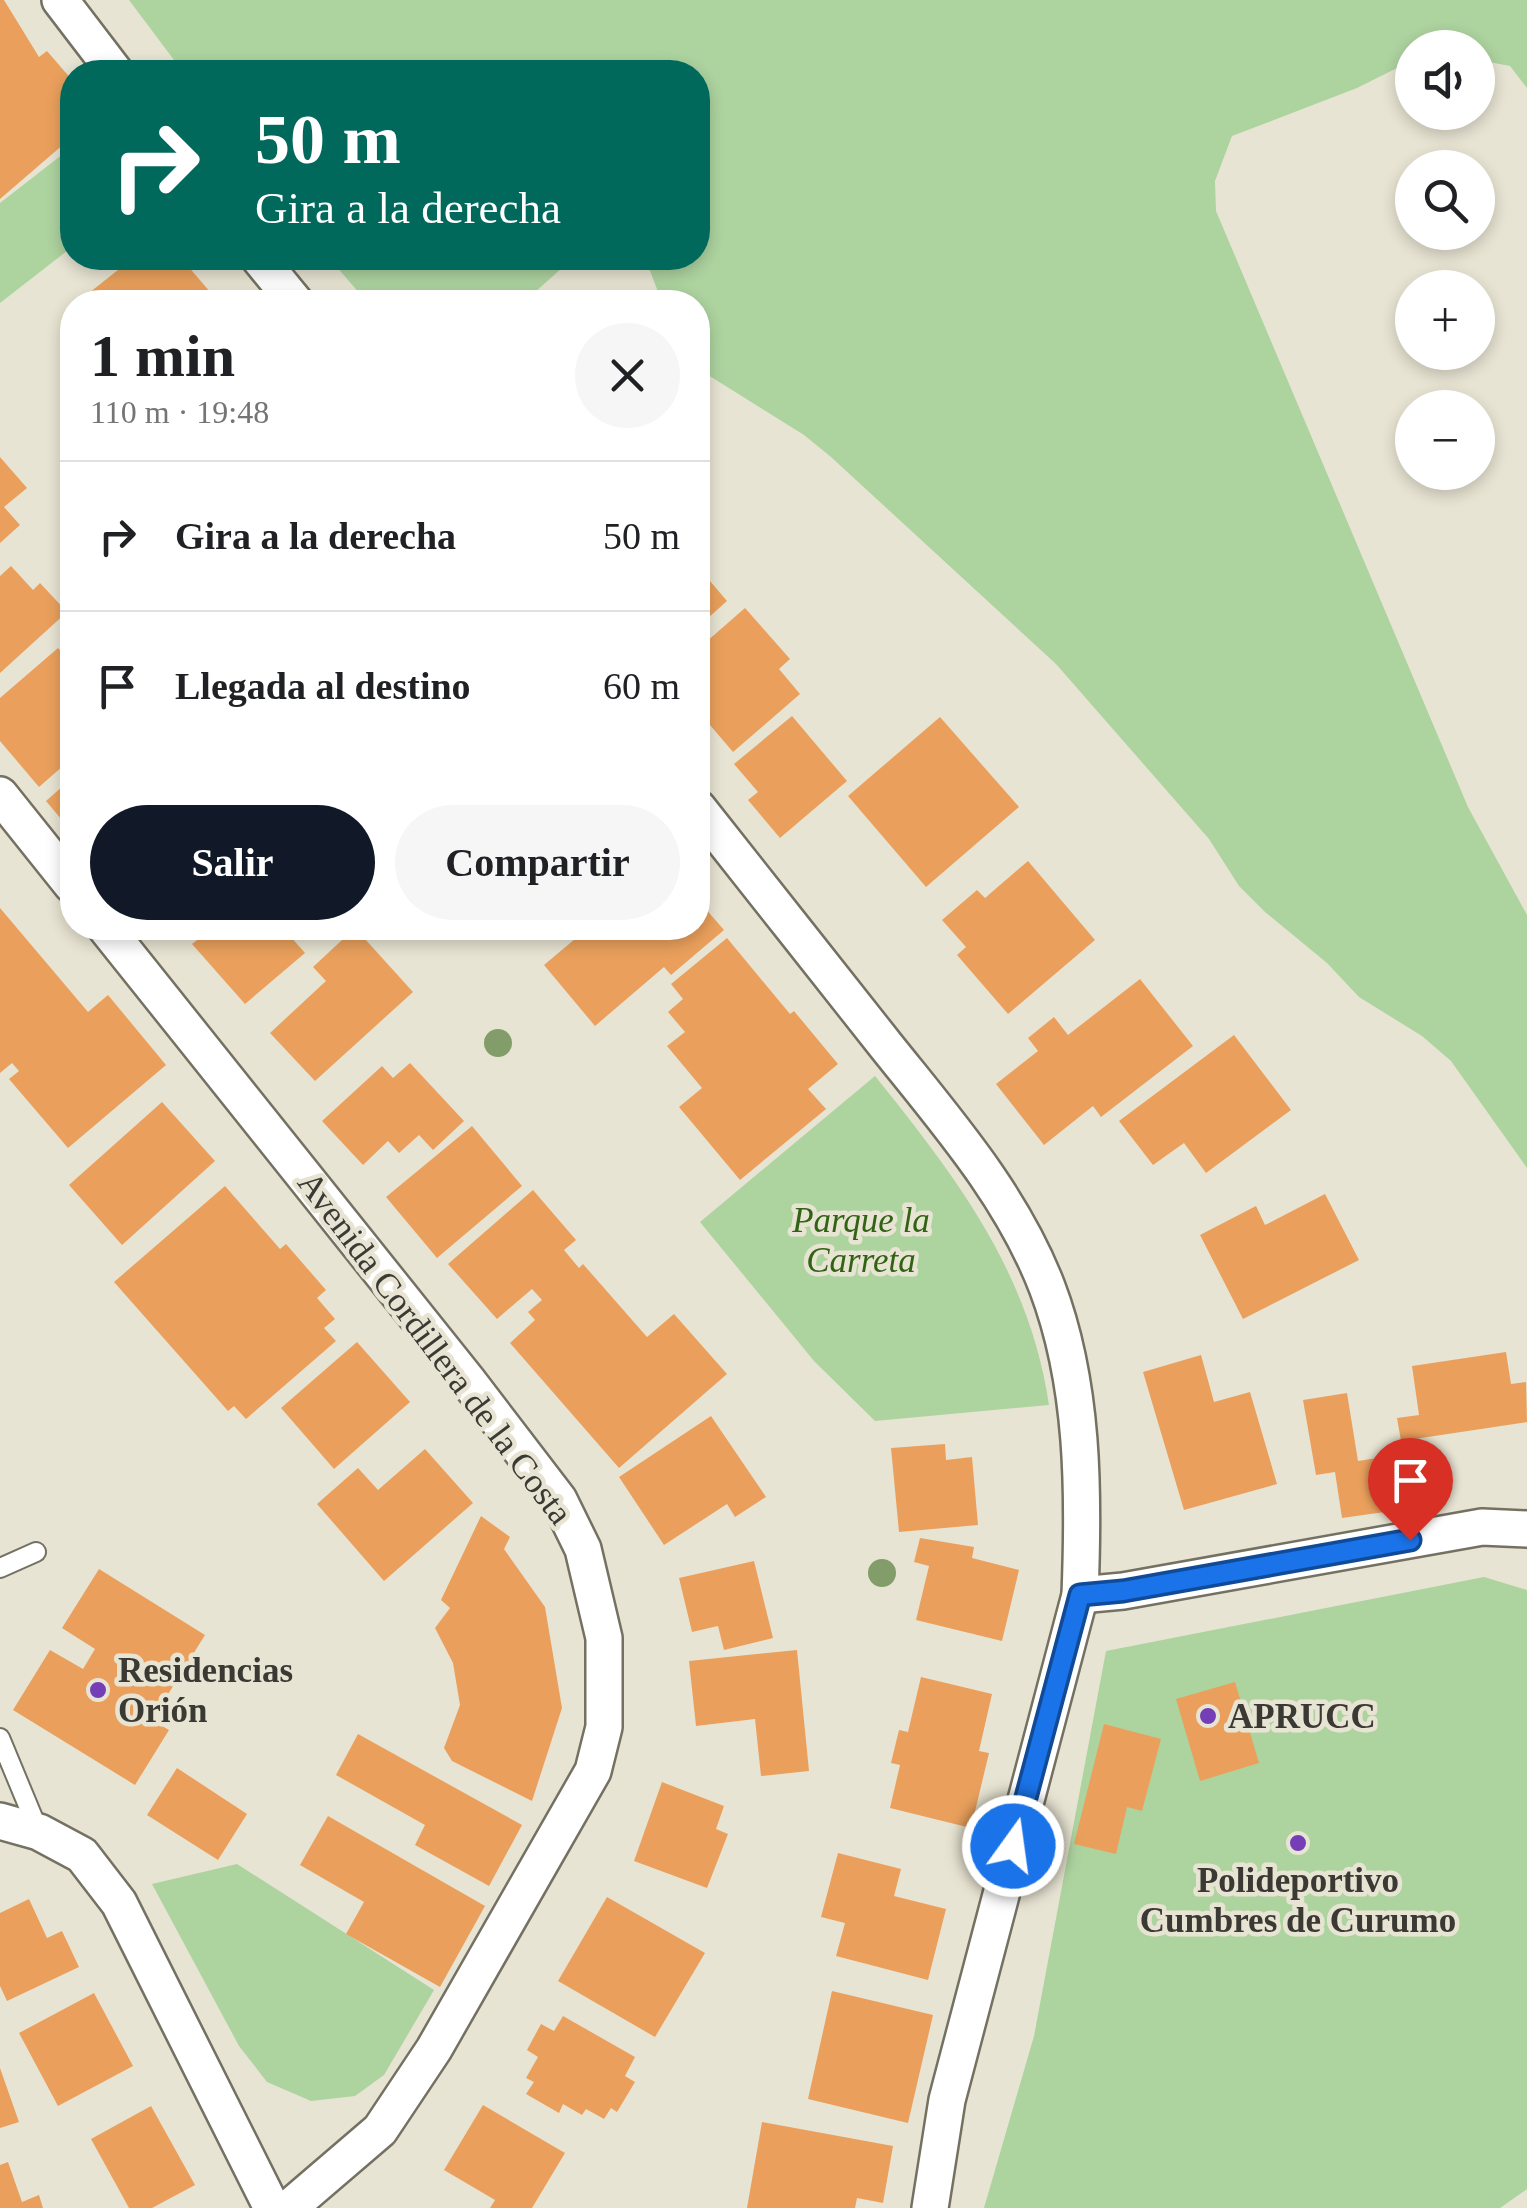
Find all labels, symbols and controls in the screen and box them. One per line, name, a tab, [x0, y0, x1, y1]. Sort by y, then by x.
map controls	[1395, 30, 1495, 490]
button: sound	[1395, 30, 1495, 130]
icon: right	[90, 100, 220, 230]
text: 50 m	[255, 101, 401, 178]
button: search	[1395, 150, 1495, 250]
text: Gira a la derecha	[255, 183, 561, 233]
button: +	[1395, 270, 1495, 370]
text: 1 min	[90, 323, 235, 389]
button: close	[575, 323, 680, 428]
button: −	[1395, 390, 1495, 490]
text: 110 m · 19:48	[90, 394, 269, 430]
icon: right	[90, 509, 145, 564]
text: Gira a la derecha	[175, 515, 456, 557]
text: 50 m	[603, 515, 680, 557]
icon: arrive	[90, 659, 145, 714]
text: Llegada al destino	[175, 665, 471, 707]
text: 60 m	[603, 665, 680, 707]
button: Salir	[90, 805, 375, 920]
button: Compartir	[395, 805, 680, 920]
street label: Avenida Cordillera de la Costa	[290, 1164, 581, 1532]
park label: Parque la Carreta	[791, 1201, 930, 1280]
pin	[1368, 1438, 1453, 1541]
icon: arrive	[1383, 1453, 1438, 1508]
place label: Residencias Orión	[118, 1651, 293, 1730]
marker: Residencias Orión	[87, 1679, 109, 1701]
place label: APRUCC	[1228, 1697, 1376, 1736]
marker: APRUCC	[1197, 1705, 1219, 1727]
position arrow	[961, 1794, 1065, 1898]
marker: Polideportivo Cumbres de Curumo	[1287, 1832, 1309, 1854]
place label: Polideportivo Cumbres de Curumo	[1140, 1861, 1456, 1940]

